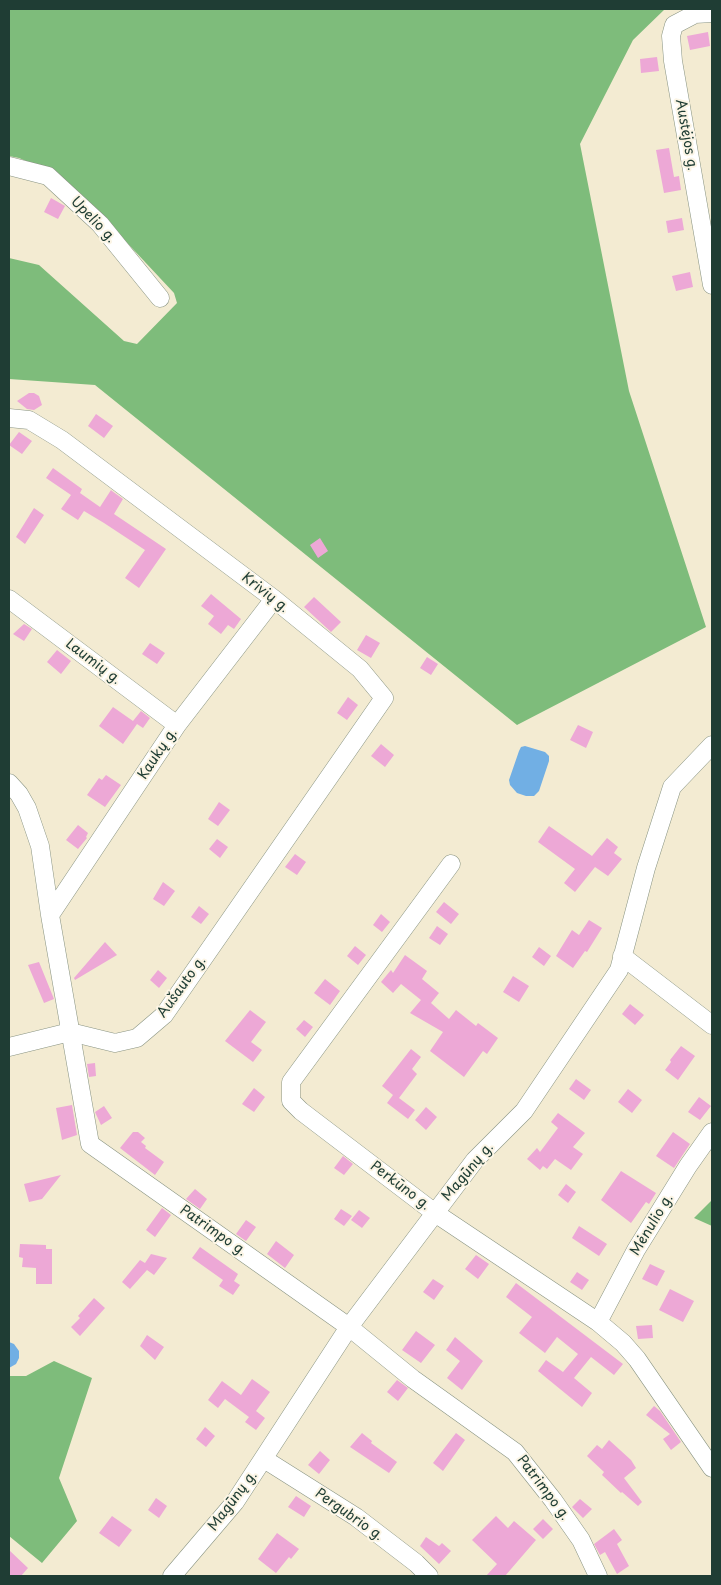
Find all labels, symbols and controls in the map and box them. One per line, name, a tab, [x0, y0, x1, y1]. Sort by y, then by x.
street label: Austėjos g.	[671, 98, 701, 172]
street label: Upelio g.	[67, 194, 119, 246]
street label: Krivių g.	[238, 569, 292, 617]
street label: Laumių g.	[62, 636, 124, 688]
street label: Kaukų g.	[135, 725, 181, 783]
street label: Aušauto g.	[154, 953, 210, 1021]
street label: Magūnų g.	[439, 1139, 497, 1205]
street label: Perkūno g.	[367, 1158, 433, 1214]
street label: Mėnulio g.	[627, 1191, 677, 1259]
street label: Patrimpo g.	[176, 1202, 250, 1260]
street label: Patrimpo g.	[513, 1452, 573, 1524]
street label: Magūnų g.	[205, 1468, 261, 1534]
street label: Pergubrio g.	[312, 1485, 386, 1545]

